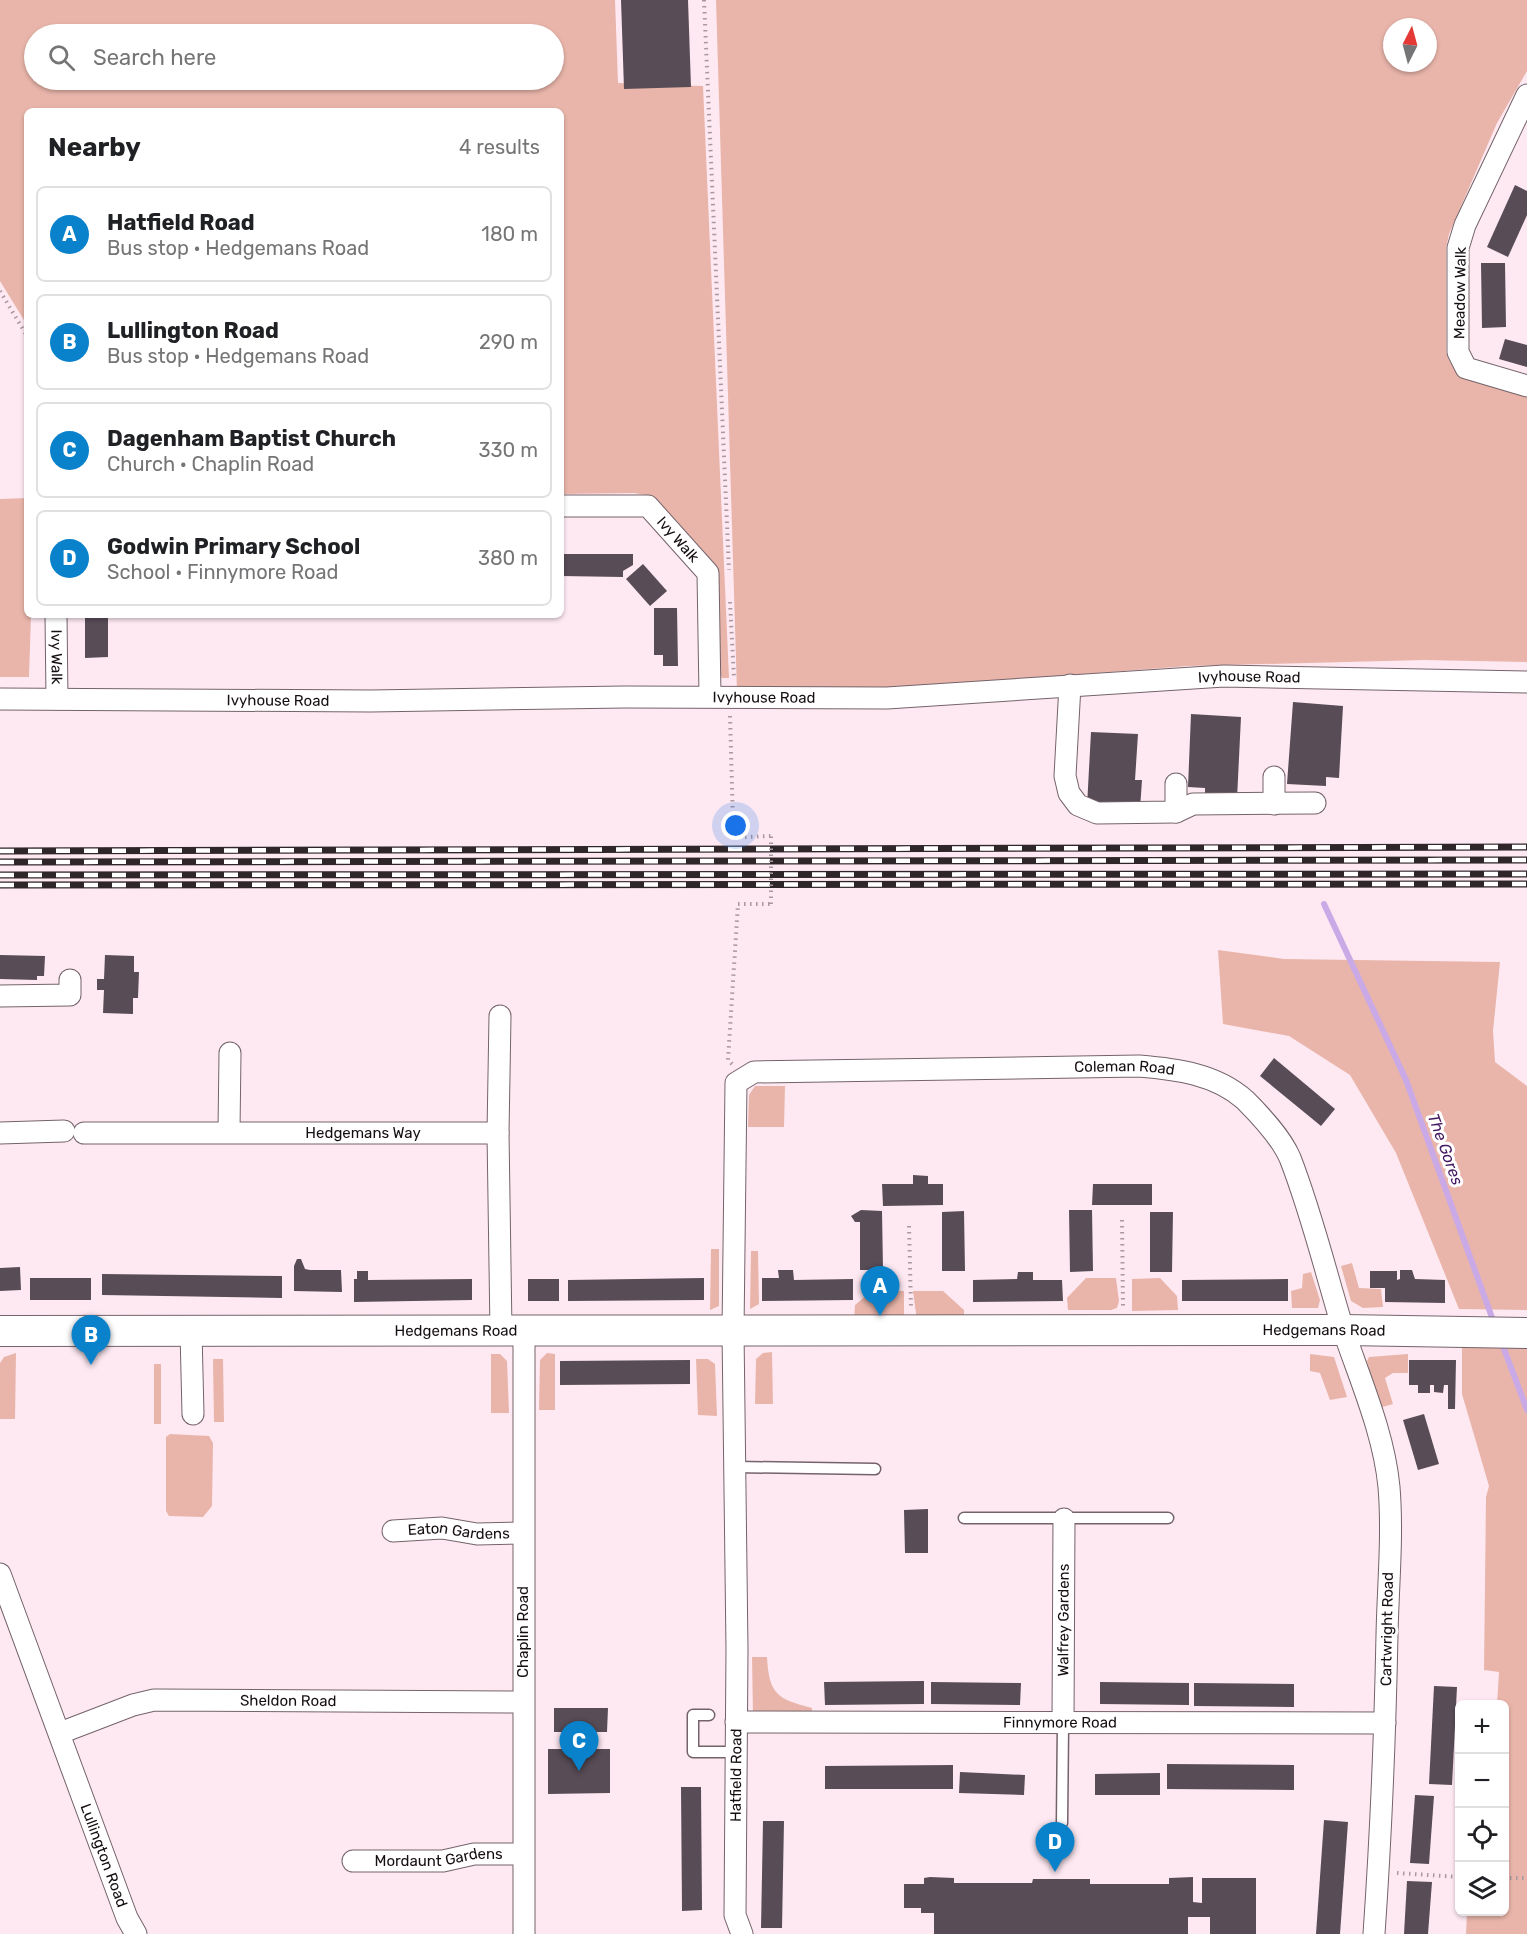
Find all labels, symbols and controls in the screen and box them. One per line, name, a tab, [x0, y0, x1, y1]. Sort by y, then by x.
north arrow	[1383, 18, 1437, 72]
search box	[24, 24, 564, 90]
icon: search	[45, 41, 78, 74]
text: Search here	[93, 44, 216, 71]
text: Nearby	[48, 132, 141, 163]
text: 4 results	[459, 135, 540, 159]
text: Hatfield Road	[107, 209, 255, 236]
text: A	[62, 222, 77, 246]
text: 180 m	[481, 222, 538, 246]
text: Bus stop · Hedgemans Road	[107, 236, 369, 260]
street label: Meadow Walk	[1450, 246, 1470, 339]
text: Lullington Road	[107, 317, 279, 344]
text: B	[62, 330, 77, 354]
text: 290 m	[479, 330, 538, 354]
text: Bus stop · Hedgemans Road	[107, 344, 369, 368]
text: Dagenham Baptist Church	[107, 425, 396, 452]
text: C	[62, 438, 77, 462]
text: 330 m	[479, 438, 538, 462]
text: Church · Chaplin Road	[107, 452, 314, 476]
street label: Ivy Walk	[653, 513, 703, 566]
text: Godwin Primary School	[107, 533, 360, 560]
text: D	[62, 546, 77, 570]
text: 380 m	[478, 546, 538, 570]
text: School · Finnymore Road	[107, 560, 339, 584]
street label: Ivy Walk	[47, 629, 66, 685]
street label: Ivyhouse Road	[1197, 667, 1301, 687]
street label: Ivyhouse Road	[713, 688, 815, 707]
street label: Ivyhouse Road	[227, 691, 329, 710]
your location	[721, 811, 750, 840]
street label: Coleman Road	[1074, 1057, 1176, 1079]
water label: The Gores	[1424, 1111, 1467, 1188]
street label: Hedgemans Way	[305, 1124, 421, 1142]
pin: A	[860, 1266, 900, 1316]
pin: B	[72, 1316, 110, 1365]
street label: Hedgemans Road	[1262, 1321, 1386, 1340]
street label: Hedgemans Road	[394, 1322, 518, 1340]
street label: Eaton Gardens	[407, 1519, 510, 1543]
street label: Walfrey Gardens	[1054, 1563, 1073, 1676]
street label: Cartwright Road	[1377, 1572, 1397, 1686]
street label: Chaplin Road	[514, 1586, 532, 1678]
street label: Sheldon Road	[240, 1691, 337, 1710]
map controls	[1455, 1700, 1509, 1916]
button: +	[1455, 1700, 1509, 1754]
street label: Finnymore Road	[1003, 1713, 1117, 1732]
pin: C	[560, 1722, 598, 1771]
street label: Hatfield Road	[727, 1729, 745, 1822]
button: −	[1455, 1754, 1509, 1808]
street label: Lullington Road	[77, 1801, 131, 1910]
button: locate	[1455, 1808, 1509, 1862]
pin: D	[1036, 1822, 1074, 1872]
street label: Mordaunt Gardens	[374, 1844, 503, 1870]
button: layers	[1455, 1862, 1509, 1916]

